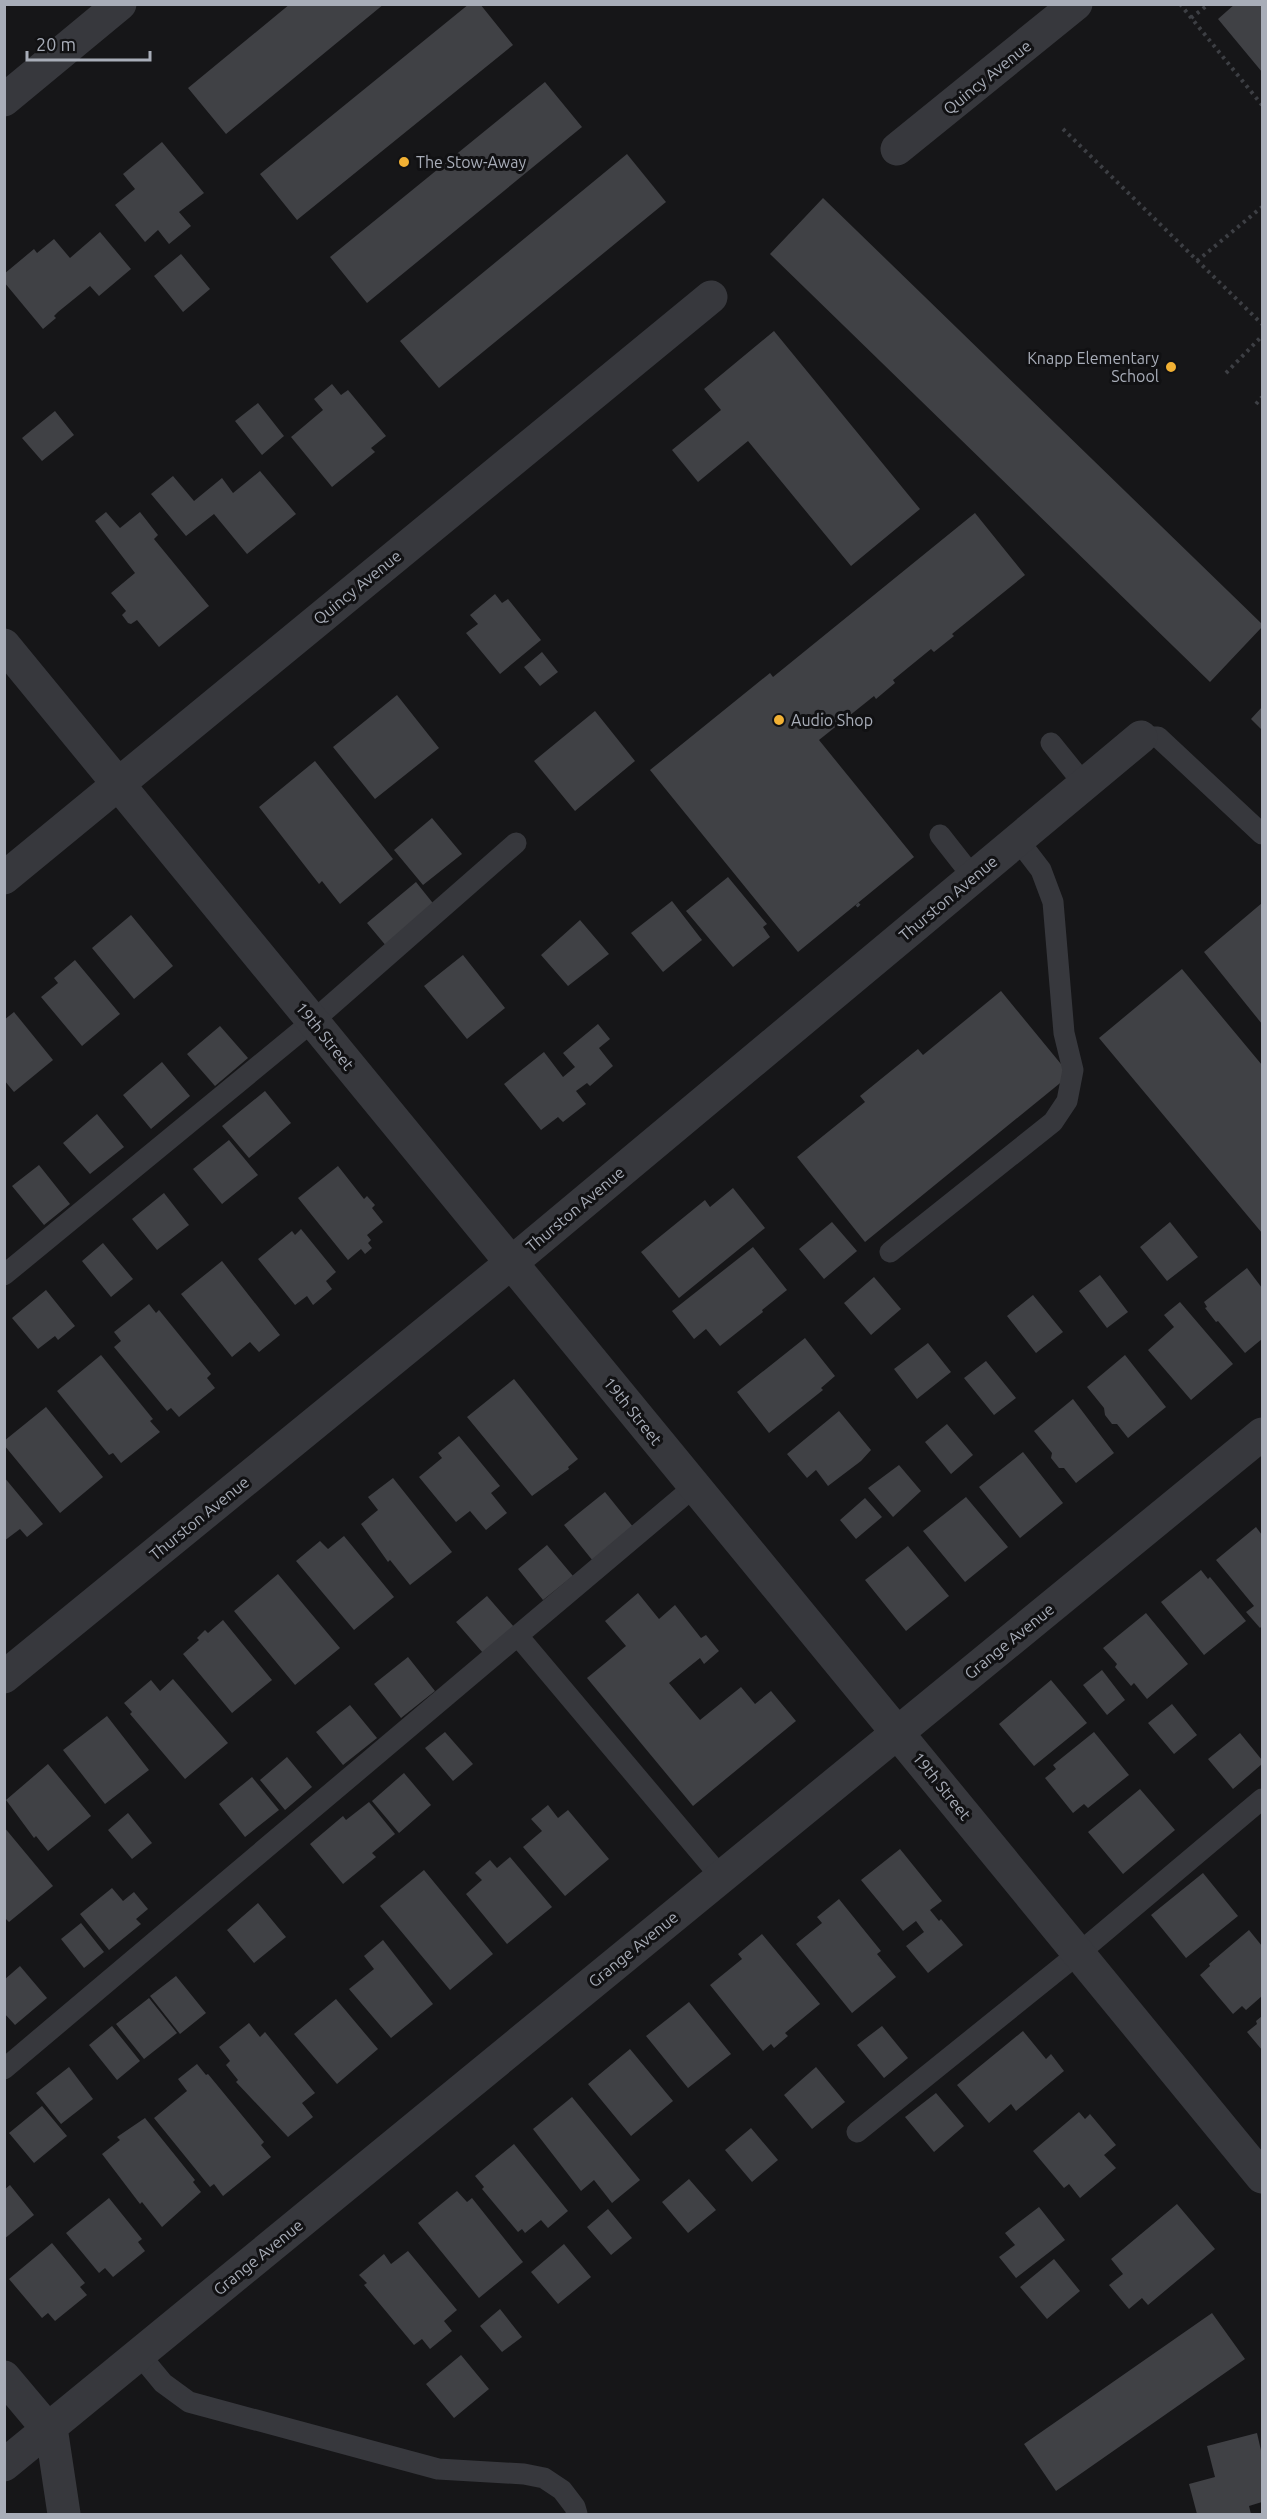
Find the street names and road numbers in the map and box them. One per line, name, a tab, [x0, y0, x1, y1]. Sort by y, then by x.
street label: Quincy Avenue	[940, 36, 1034, 118]
street label: Quincy Avenue	[310, 546, 404, 628]
street label: Thurston Avenue	[895, 852, 1001, 944]
street label: 19th Street	[292, 999, 358, 1074]
street label: Thurston Avenue	[522, 1163, 628, 1255]
street label: 19th Street	[600, 1374, 666, 1449]
street label: Thurston Avenue	[146, 1472, 252, 1564]
street label: Grange Avenue	[961, 1600, 1057, 1682]
street label: 19th Street	[909, 1749, 975, 1824]
street label: Grange Avenue	[585, 1908, 681, 1990]
street label: Grange Avenue	[210, 2216, 306, 2298]

